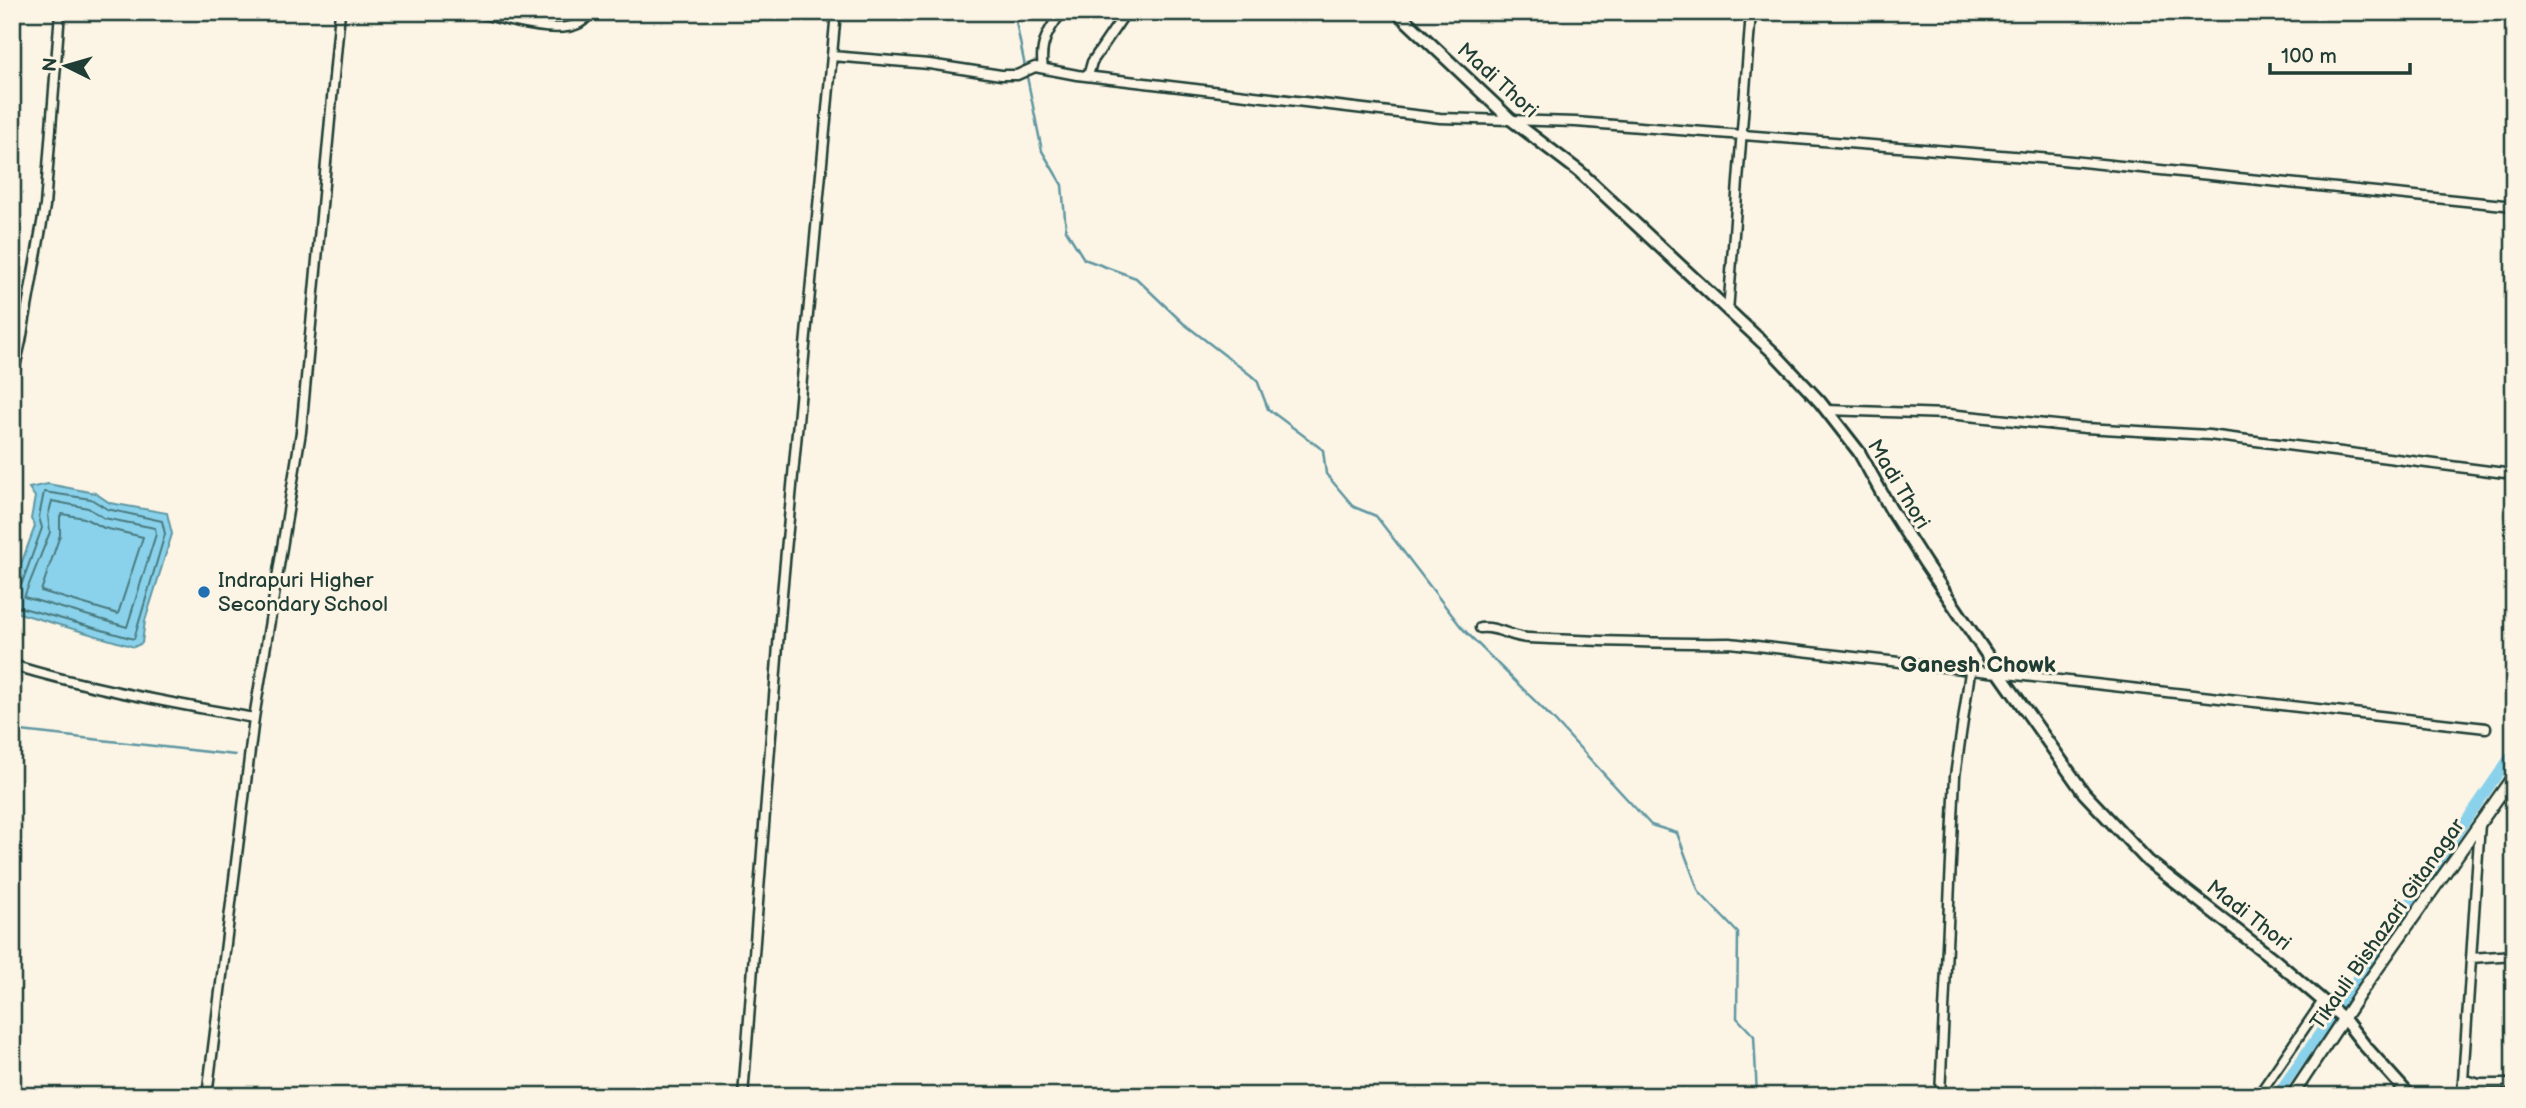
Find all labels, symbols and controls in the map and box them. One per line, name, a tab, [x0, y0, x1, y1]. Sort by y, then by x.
north arrow	[32, 32, 102, 102]
scale bar	[2270, 32, 2410, 76]
street label: Madi Thori	[1452, 38, 1543, 123]
text: 100 m	[2281, 44, 2337, 69]
text: N	[38, 57, 63, 73]
street label: Madi Thori	[1862, 435, 1935, 534]
place label: Indrapuri Higher Secondary School	[218, 568, 388, 617]
marker: Indrapuri Higher Secondary School	[196, 584, 212, 600]
district label: Ganesh Chowk	[1900, 651, 2056, 679]
street label: Tikauli Bishazari Gitanagar	[2305, 813, 2470, 1035]
street label: Madi Thori	[2202, 875, 2296, 956]

